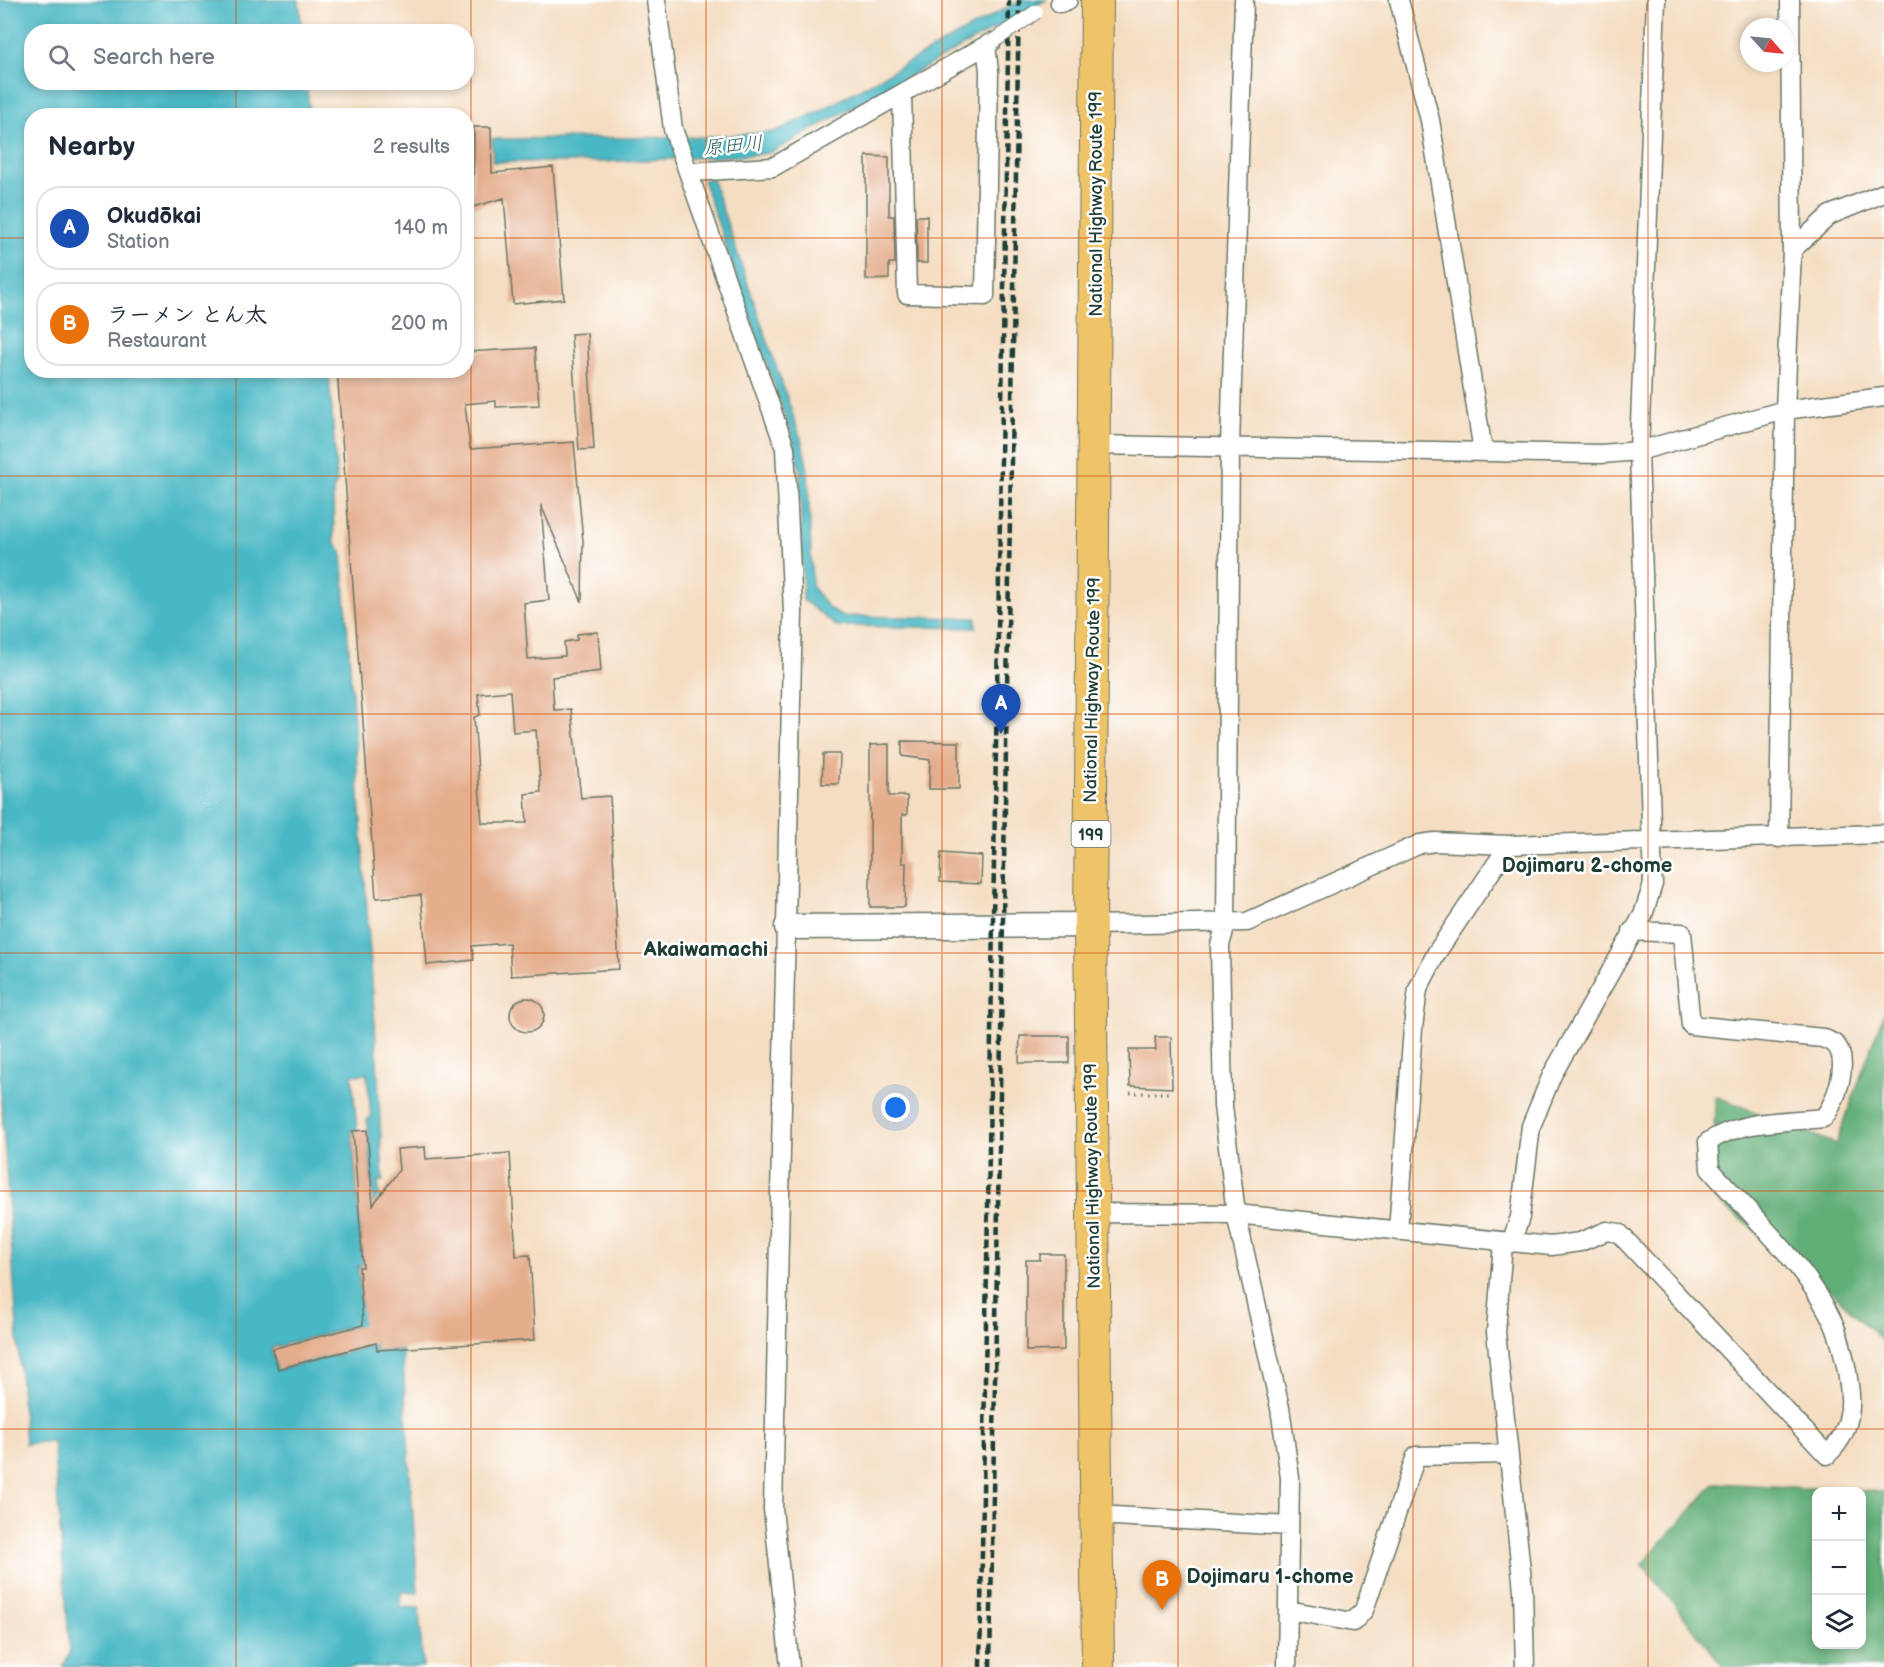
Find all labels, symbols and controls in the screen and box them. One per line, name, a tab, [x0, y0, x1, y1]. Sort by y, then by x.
north arrow	[1740, 18, 1794, 72]
search box	[24, 24, 474, 90]
icon: search	[45, 41, 78, 74]
text: Search here	[93, 44, 215, 71]
street label: National Highway Route 199	[1086, 91, 1107, 317]
water label: 原田川	[702, 131, 764, 161]
text: Nearby	[48, 132, 135, 163]
text: 2 results	[373, 135, 450, 159]
text: Okudōkai	[107, 203, 201, 230]
text: A	[63, 216, 76, 240]
text: 140 m	[394, 216, 448, 240]
text: Station	[107, 230, 169, 254]
text: ラーメン とん太	[107, 302, 267, 329]
text: B	[62, 312, 77, 336]
text: 200 m	[391, 312, 448, 336]
text: Restaurant	[107, 329, 207, 353]
street label: National Highway Route 199	[1080, 577, 1105, 803]
pin: A	[982, 684, 1020, 734]
road number: 199	[1072, 821, 1110, 847]
district label: Dojimaru 2-chome	[1502, 854, 1672, 878]
district label: Akaiwamachi	[643, 937, 768, 962]
street label: National Highway Route 199	[1080, 1063, 1105, 1289]
your location	[881, 1093, 910, 1122]
map controls	[1812, 1487, 1866, 1649]
button: +	[1812, 1487, 1866, 1541]
button: −	[1812, 1541, 1866, 1595]
pin: B	[1142, 1560, 1182, 1610]
district label: Dojimaru 1-chome	[1187, 1565, 1353, 1589]
button: layers	[1812, 1595, 1866, 1649]

